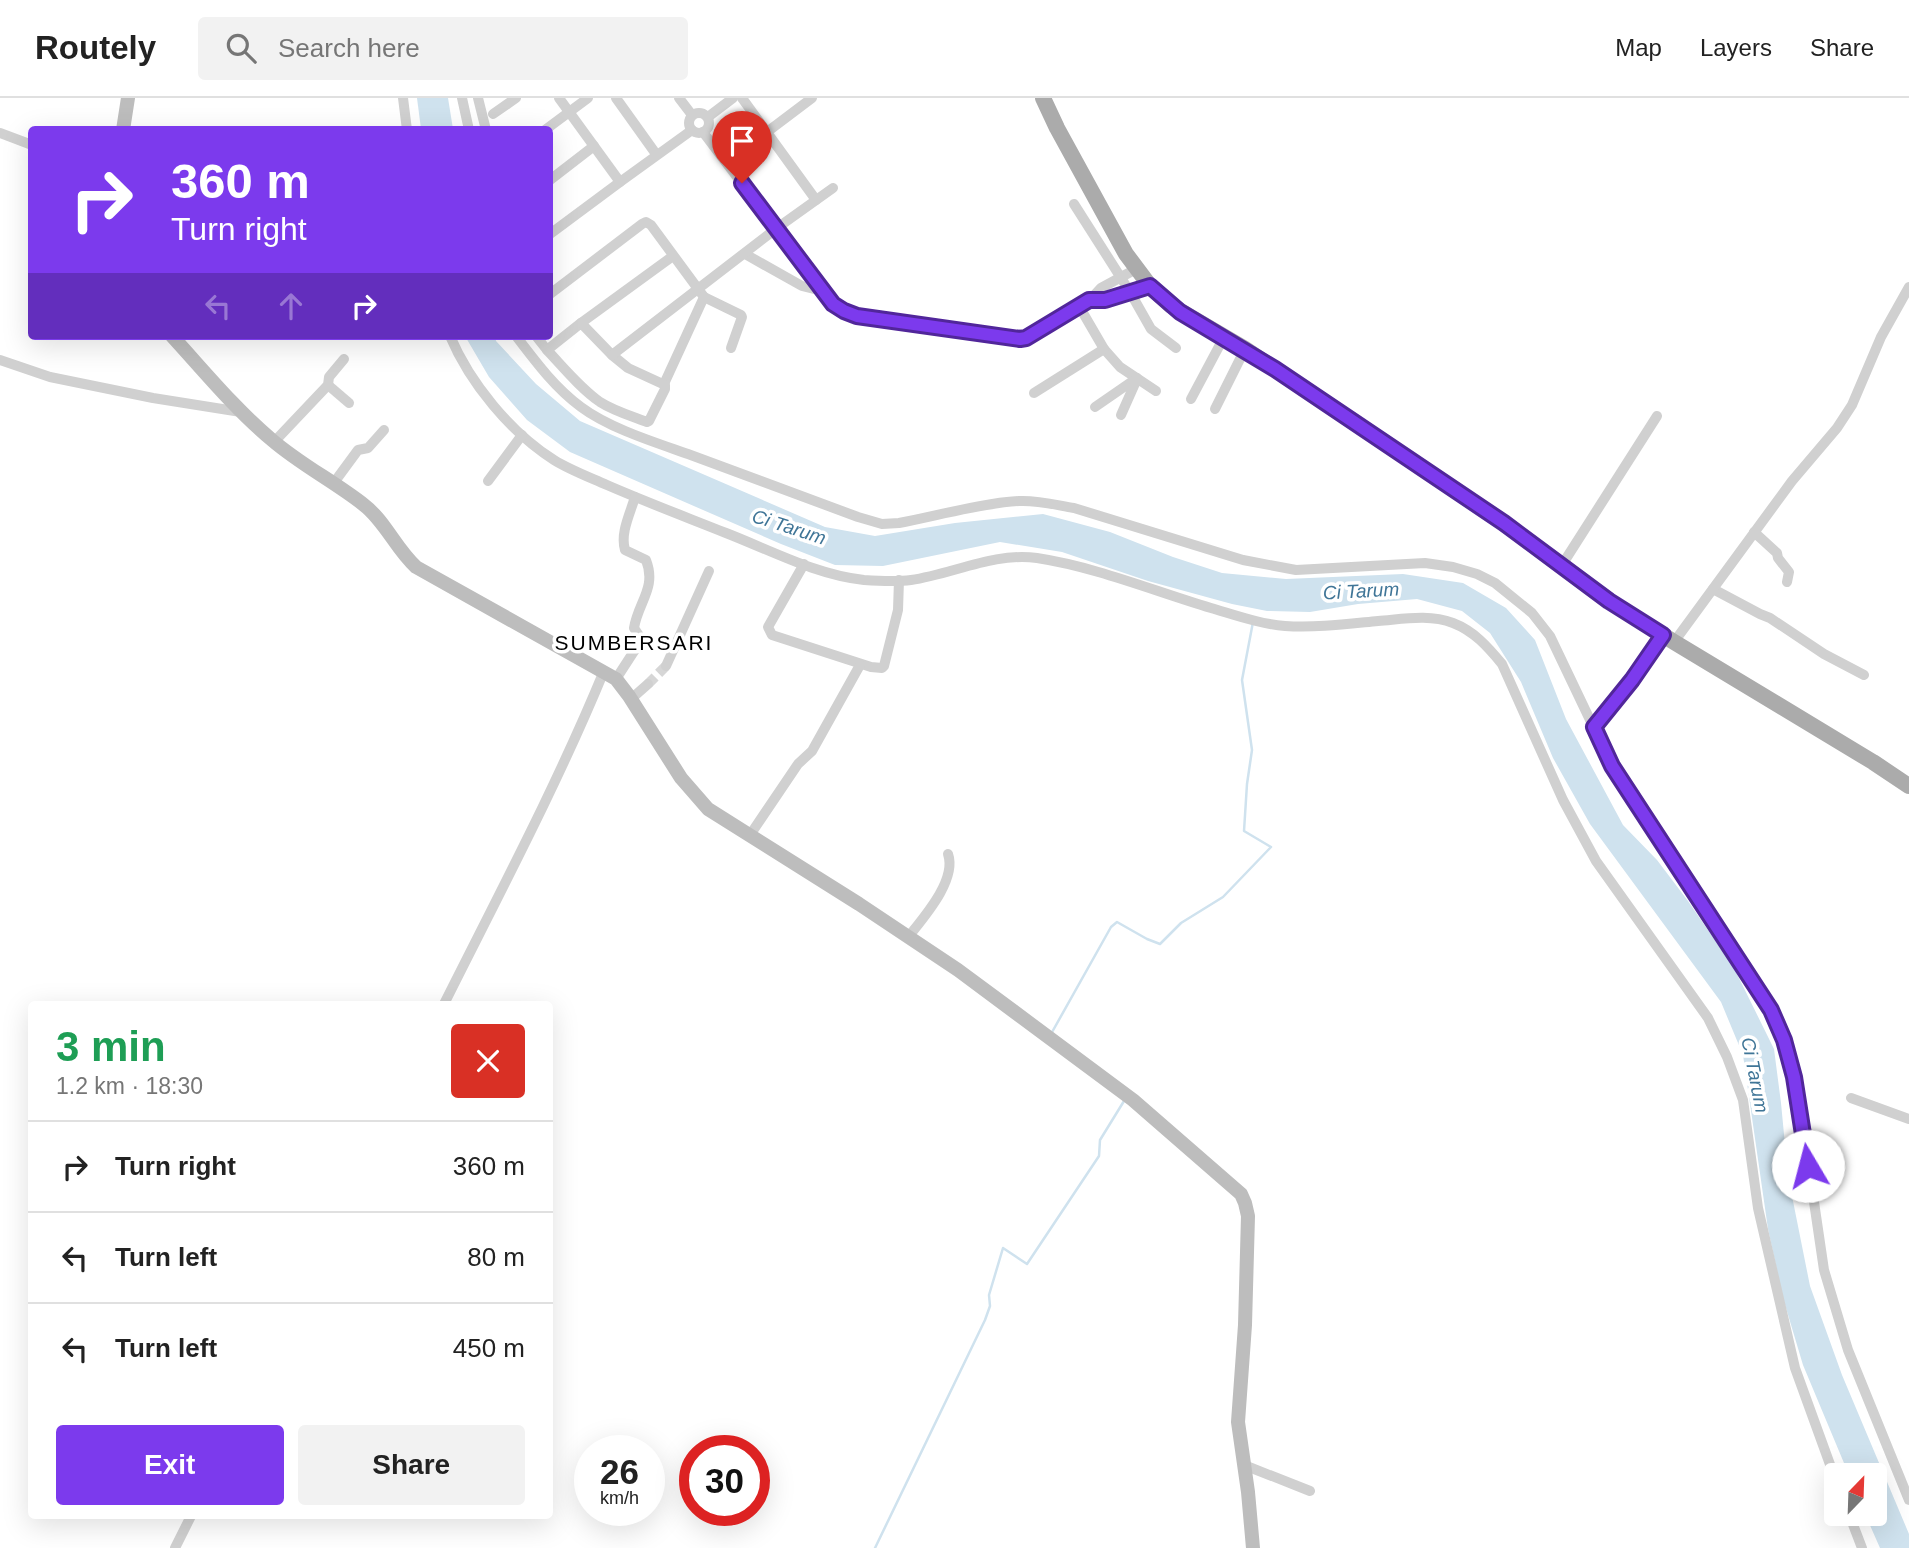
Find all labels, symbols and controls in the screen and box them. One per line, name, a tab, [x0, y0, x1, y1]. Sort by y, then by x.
search box	[198, 17, 688, 80]
text: Routely	[35, 29, 156, 66]
icon: search	[222, 29, 260, 67]
text: Search here	[278, 33, 420, 63]
text: Map	[1615, 34, 1662, 61]
text: Layers	[1700, 34, 1772, 61]
text: Share	[1810, 34, 1874, 61]
pin	[712, 111, 772, 183]
icon: arrive	[723, 122, 761, 160]
icon: right	[56, 154, 147, 245]
text: 360 m	[171, 154, 310, 208]
text: Turn right	[171, 211, 307, 247]
icon: left	[199, 287, 237, 325]
icon: ahead	[272, 287, 310, 325]
icon: right	[345, 287, 383, 325]
water label: Ci Tarum	[749, 505, 829, 549]
water label: Ci Tarum	[1322, 579, 1400, 603]
district label: SUMBERSARI	[555, 631, 713, 654]
text: 3 min	[56, 1023, 166, 1070]
button: close	[451, 1024, 525, 1098]
water label: Ci Tarum	[1737, 1036, 1773, 1114]
text: 1.2 km · 18:30	[56, 1073, 203, 1099]
position arrow	[1771, 1129, 1845, 1203]
icon: right	[56, 1148, 94, 1186]
text: Turn right	[115, 1151, 236, 1181]
text: 360 m	[453, 1151, 525, 1181]
icon: left	[56, 1239, 94, 1277]
text: Turn left	[115, 1242, 217, 1272]
text: 80 m	[467, 1242, 525, 1272]
icon: left	[56, 1330, 94, 1368]
text: Turn left	[115, 1333, 217, 1363]
text: 450 m	[453, 1333, 525, 1363]
button: Exit	[56, 1425, 284, 1505]
button: Share	[298, 1425, 525, 1505]
speed limit sign: 30	[679, 1435, 770, 1526]
text: 26	[600, 1452, 639, 1491]
north arrow	[1824, 1463, 1886, 1526]
map controls	[1824, 1463, 1887, 1526]
text: km/h	[600, 1488, 639, 1508]

